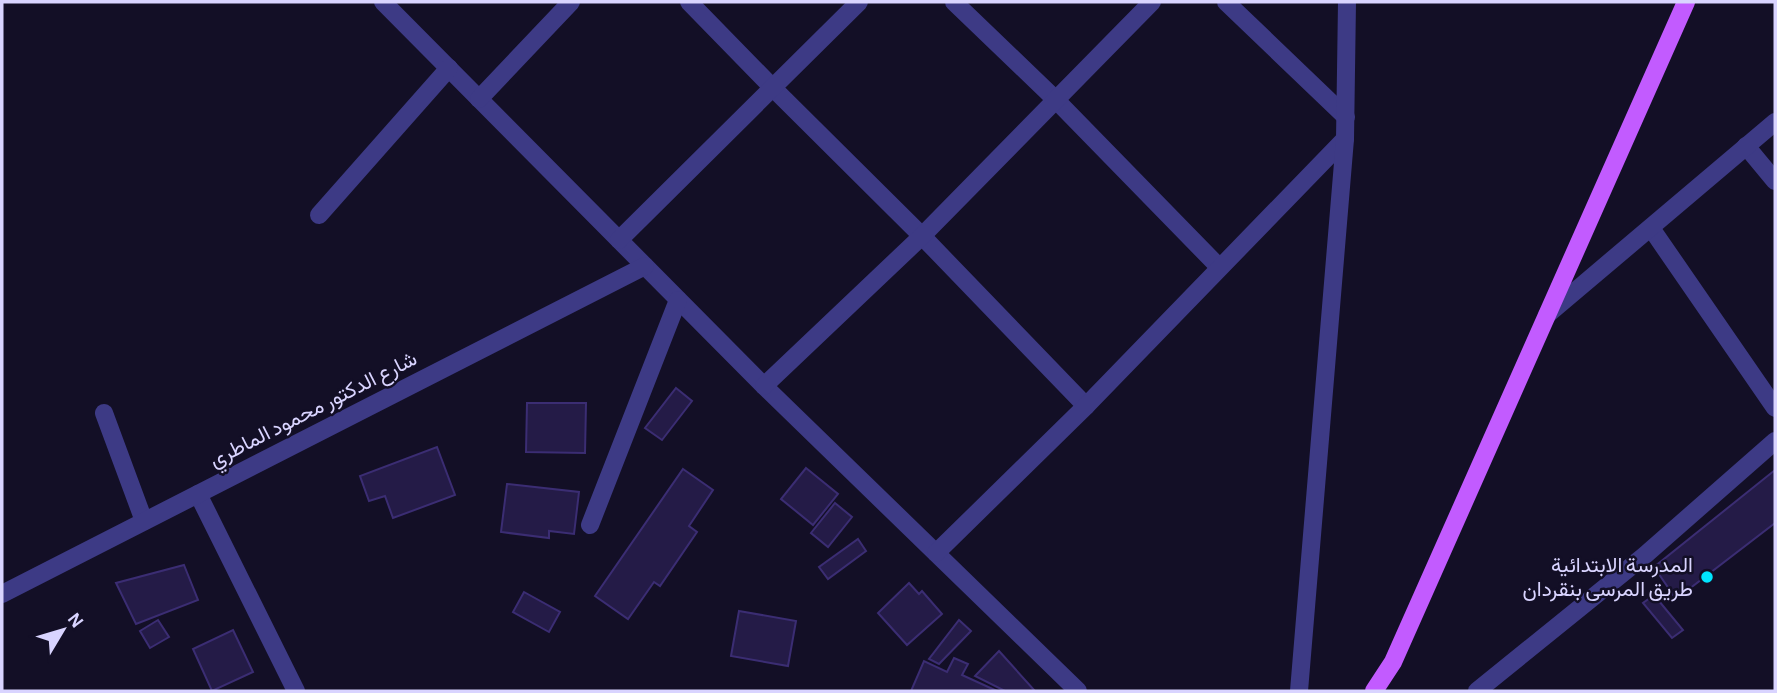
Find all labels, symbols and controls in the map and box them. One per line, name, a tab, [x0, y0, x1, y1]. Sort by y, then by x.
street label: شارع الدكتور محمود الماطري	[206, 348, 423, 476]
place label: المدرسة الابتدائية طريق المرسى بنقردان	[1523, 555, 1693, 602]
marker: المدرسة الابتدائية طريق المرسى بنقردان	[1699, 569, 1715, 585]
north arrow	[28, 595, 98, 665]
text: N	[64, 609, 87, 632]

